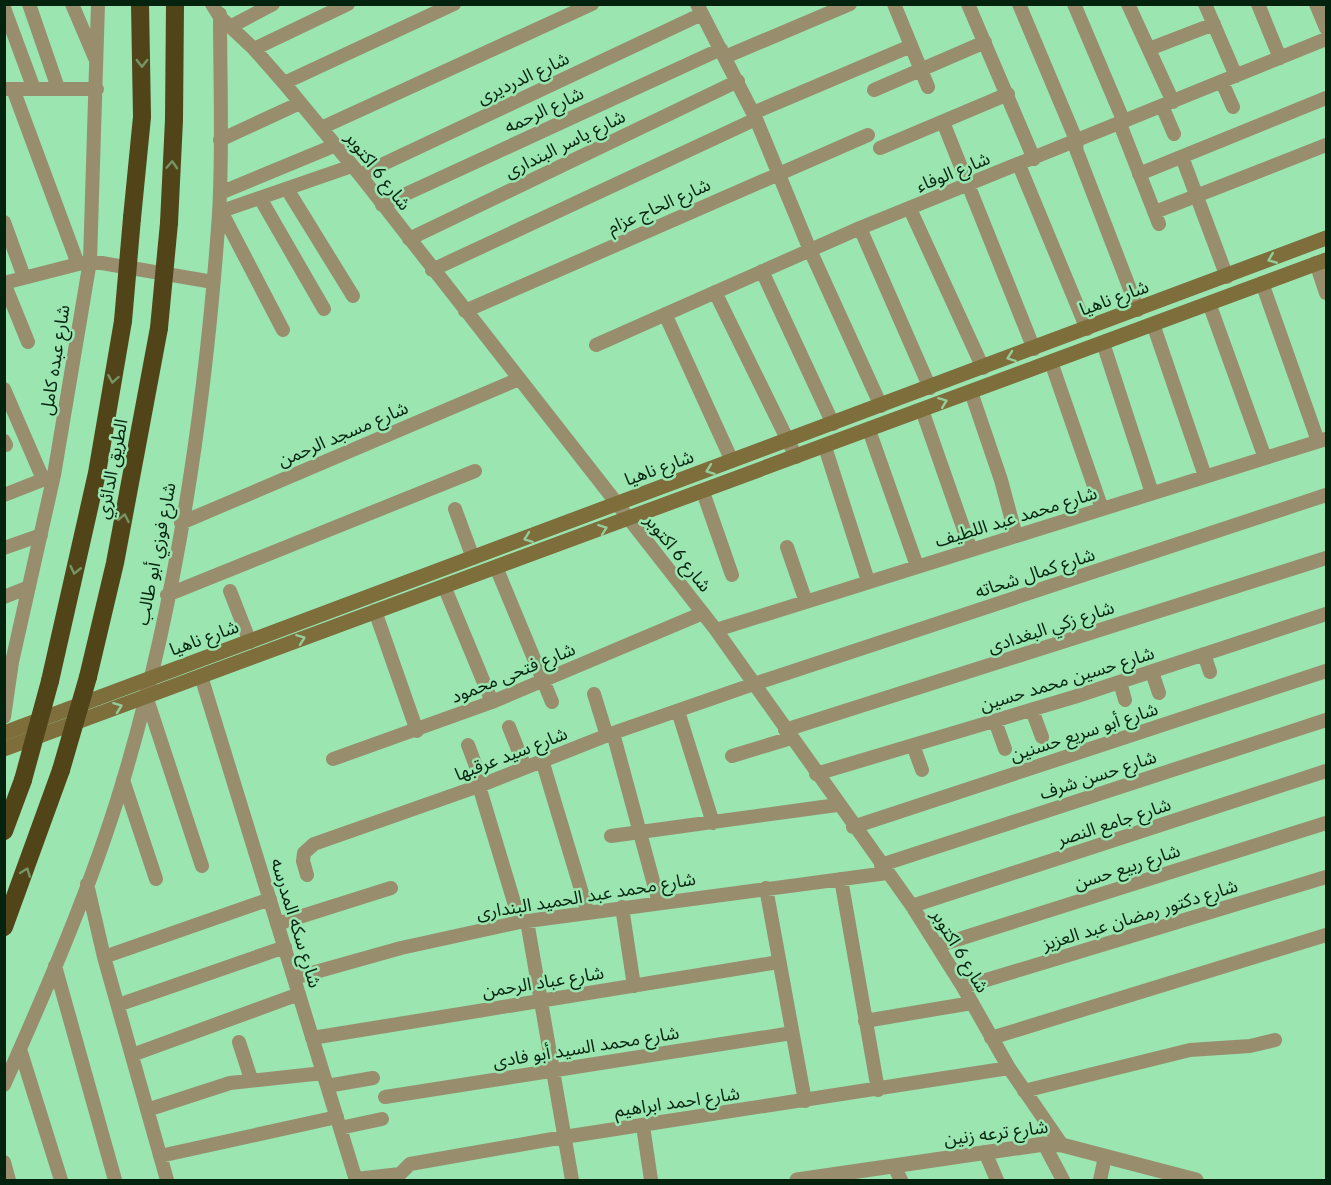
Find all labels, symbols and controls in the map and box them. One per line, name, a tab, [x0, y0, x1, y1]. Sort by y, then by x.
street label: شارع الدرديرى	[473, 46, 574, 112]
one-way arrow	[136, 58, 148, 67]
street label: شارع الرحمه	[500, 81, 588, 141]
street label: شارع ياسر البندارى	[501, 104, 630, 185]
street label: شارع 6 اكتوبر	[338, 126, 416, 217]
street label: شارع الوفاء	[912, 146, 994, 200]
one-way arrow	[165, 160, 178, 169]
street label: شارع الحاج عزام	[604, 173, 715, 241]
one-way arrow	[1267, 252, 1278, 264]
street label: شارع ناهيا	[1076, 274, 1153, 323]
street label: شارع عبده كامل	[34, 303, 78, 417]
one-way arrow	[1006, 350, 1017, 363]
one-way arrow	[107, 373, 120, 383]
street label: شارع مسجد الرحمن	[274, 396, 413, 474]
one-way arrow	[937, 397, 948, 410]
street label: الطريق الدائري	[91, 417, 135, 521]
street label: شارع ناهيا	[621, 444, 698, 493]
one-way arrow	[705, 462, 716, 475]
street label: شارع فوزي أبو طالب	[130, 480, 184, 628]
street label: شارع محمد عبد اللطيف	[932, 481, 1101, 555]
street label: شارع 6 اكتوبر	[637, 508, 717, 598]
one-way arrow	[117, 513, 130, 523]
one-way arrow	[597, 523, 608, 536]
one-way arrow	[523, 530, 533, 543]
street label: شارع كمال شحاته	[972, 542, 1099, 606]
one-way arrow	[69, 564, 82, 574]
street label: شارع زكي البغدادى	[985, 595, 1118, 661]
street label: شارع ناهيا	[166, 614, 243, 663]
one-way arrow	[295, 633, 306, 646]
street label: شارع فتحى محمود	[447, 637, 580, 711]
street label: شارع حسين محمد حسين	[977, 641, 1158, 719]
street label: شارع أبو سريع حسنين	[1007, 697, 1162, 769]
one-way arrow	[113, 701, 123, 714]
street label: شارع سيد عرقبها	[451, 721, 572, 788]
street label: شارع حسن شرف	[1036, 745, 1160, 807]
street label: شارع جامع النصر	[1053, 792, 1175, 854]
street label: شارع ربيع حسن	[1071, 839, 1184, 897]
street label: شارع سكه المدرسه	[263, 855, 327, 991]
one-way arrow	[18, 867, 31, 878]
street label: شارع محمد عبد الحميد البندارى	[475, 867, 698, 927]
street label: شارع دكتور رمضان عبد العزيز	[1038, 874, 1241, 958]
street label: شارع 6 اكتوبر	[923, 904, 994, 998]
street label: شارع عباد الرحمن	[480, 961, 606, 1005]
street label: شارع محمد السيد أبو فادى	[491, 1020, 681, 1076]
street label: شارع احمد ابراهيم	[613, 1081, 742, 1125]
street label: شارع ترعه زنين	[942, 1115, 1050, 1153]

